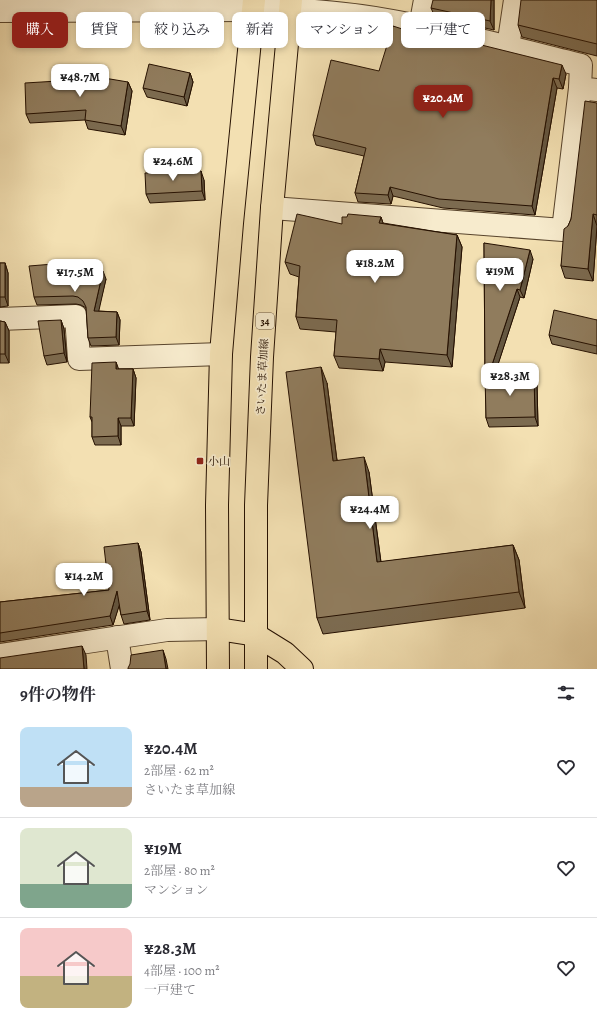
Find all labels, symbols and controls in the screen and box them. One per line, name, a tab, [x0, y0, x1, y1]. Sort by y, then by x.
chip: 購入	[12, 12, 68, 48]
chip: 賃貸	[76, 12, 132, 48]
chip: 絞り込み	[140, 12, 224, 48]
chip: 新着	[232, 12, 288, 48]
chip: マンション	[296, 12, 393, 48]
chip: 一戸建て	[401, 12, 485, 48]
pin: ¥48.7M	[47, 64, 113, 98]
text: ¥48.7M	[60, 68, 100, 85]
pin: ¥20.4M	[410, 85, 476, 119]
text: ¥20.4M	[423, 89, 463, 106]
pin: ¥24.6M	[140, 148, 206, 182]
text: ¥24.6M	[153, 152, 193, 169]
pin: ¥18.2M	[342, 250, 408, 284]
text: ¥18.2M	[355, 254, 395, 271]
pin: ¥19M	[476, 258, 524, 292]
pin: ¥17.5M	[42, 259, 108, 293]
text: ¥19M	[485, 262, 515, 279]
text: ¥17.5M	[56, 263, 94, 280]
road number: 34	[256, 313, 274, 329]
street label: さいたま草加線	[253, 338, 272, 416]
pin: ¥28.3M	[477, 363, 543, 397]
text: ¥28.3M	[490, 367, 530, 384]
place label: 小山	[208, 454, 230, 469]
marker: 小山	[195, 456, 205, 466]
pin: ¥24.4M	[337, 496, 403, 530]
text: ¥24.4M	[350, 500, 390, 517]
pin: ¥14.2M	[51, 563, 117, 597]
text: ¥14.2M	[64, 567, 104, 584]
icon: filters	[555, 682, 577, 704]
text: 9件の物件	[20, 683, 96, 706]
text: ¥20.4M	[144, 737, 197, 760]
icon: home	[52, 743, 100, 791]
icon: heart	[555, 756, 577, 778]
text: 2部屋 · 62 m²	[144, 762, 214, 779]
text: さいたま草加線	[144, 781, 235, 798]
text: ¥19M	[144, 837, 182, 860]
icon: home	[52, 844, 100, 892]
icon: heart	[555, 857, 577, 879]
text: 2部屋 · 80 m²	[144, 862, 215, 879]
text: マンション	[144, 881, 208, 898]
text: ¥28.3M	[144, 937, 196, 960]
icon: home	[52, 944, 100, 992]
icon: heart	[555, 957, 577, 979]
text: 4部屋 · 100 m²	[144, 962, 220, 979]
text: 一戸建て	[144, 981, 196, 998]

